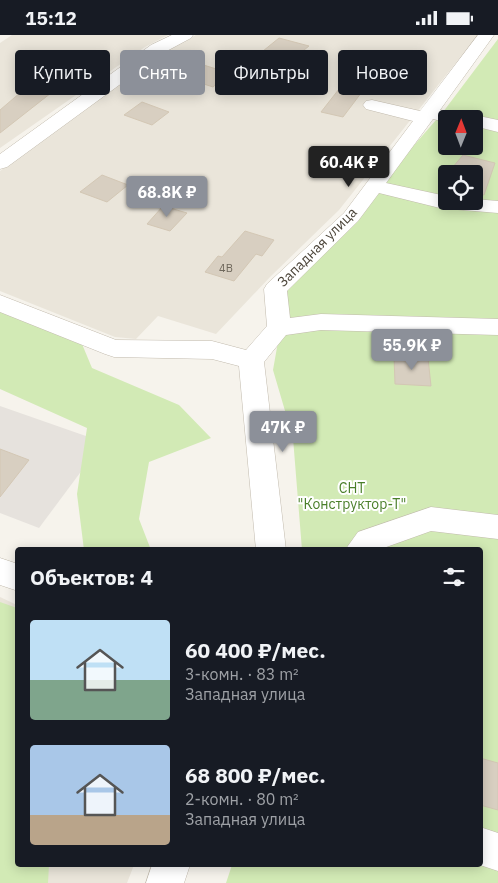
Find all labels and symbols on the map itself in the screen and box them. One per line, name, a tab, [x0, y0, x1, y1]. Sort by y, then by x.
north arrow	[438, 110, 482, 155]
pin: 60.4K ₽	[303, 145, 395, 188]
pin: 68.8K ₽	[121, 175, 213, 218]
street label: Западная улица	[273, 203, 361, 291]
house number: 4В	[219, 261, 233, 275]
pin: 55.9K ₽	[366, 329, 458, 371]
pin: 47K ₽	[248, 411, 318, 453]
park label: СНТ "Конструктор-Т"	[298, 479, 406, 513]

